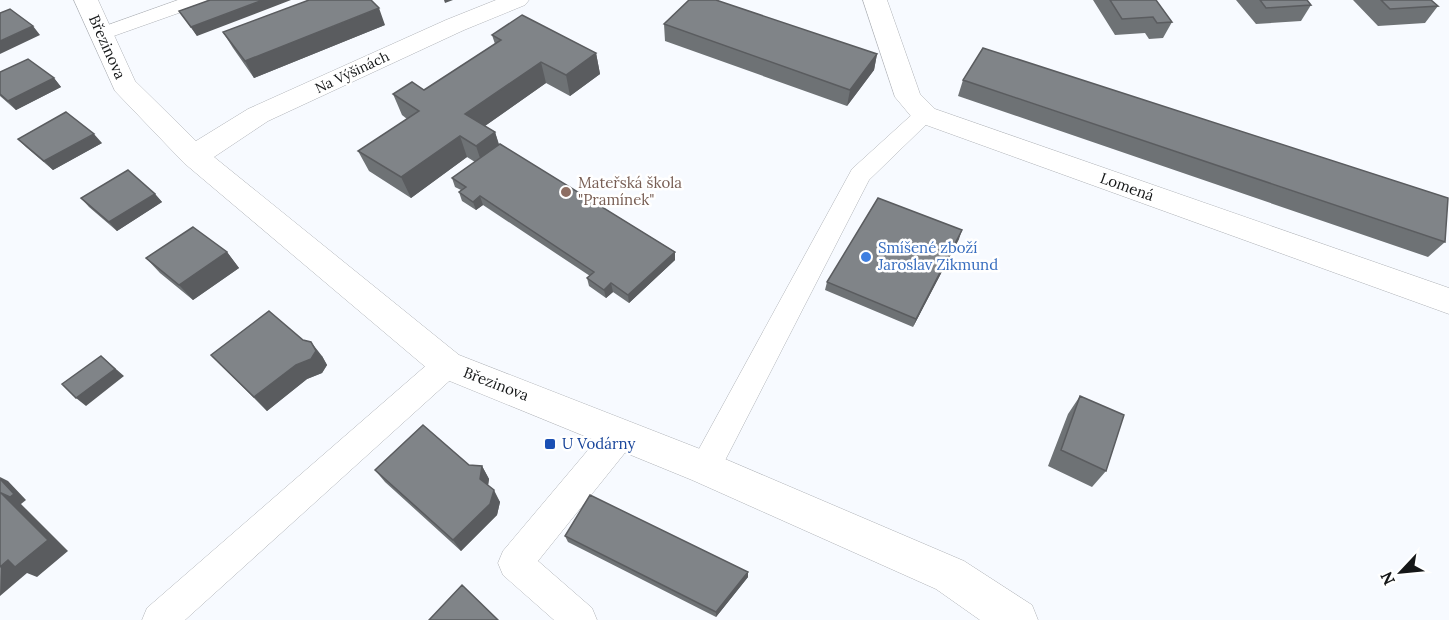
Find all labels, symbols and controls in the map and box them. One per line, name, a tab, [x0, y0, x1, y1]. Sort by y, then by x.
street label: Březinova	[85, 12, 130, 82]
street label: Na Výšinách	[312, 47, 392, 97]
street label: Lomená	[1098, 168, 1157, 205]
place label: Mateřská škola "Pramínek"	[578, 173, 682, 209]
marker: Mateřská škola "Pramínek"	[559, 185, 573, 199]
place label: Smíšené zboží Jaroslav Zikmund	[877, 238, 998, 274]
marker: Smíšené zboží Jaroslav Zikmund	[859, 250, 873, 264]
street label: Březinova	[461, 362, 532, 405]
place label: U Vodárny	[562, 434, 635, 453]
marker: U Vodárny	[543, 437, 557, 451]
north arrow	[1371, 542, 1431, 602]
text: N	[1376, 569, 1399, 589]

